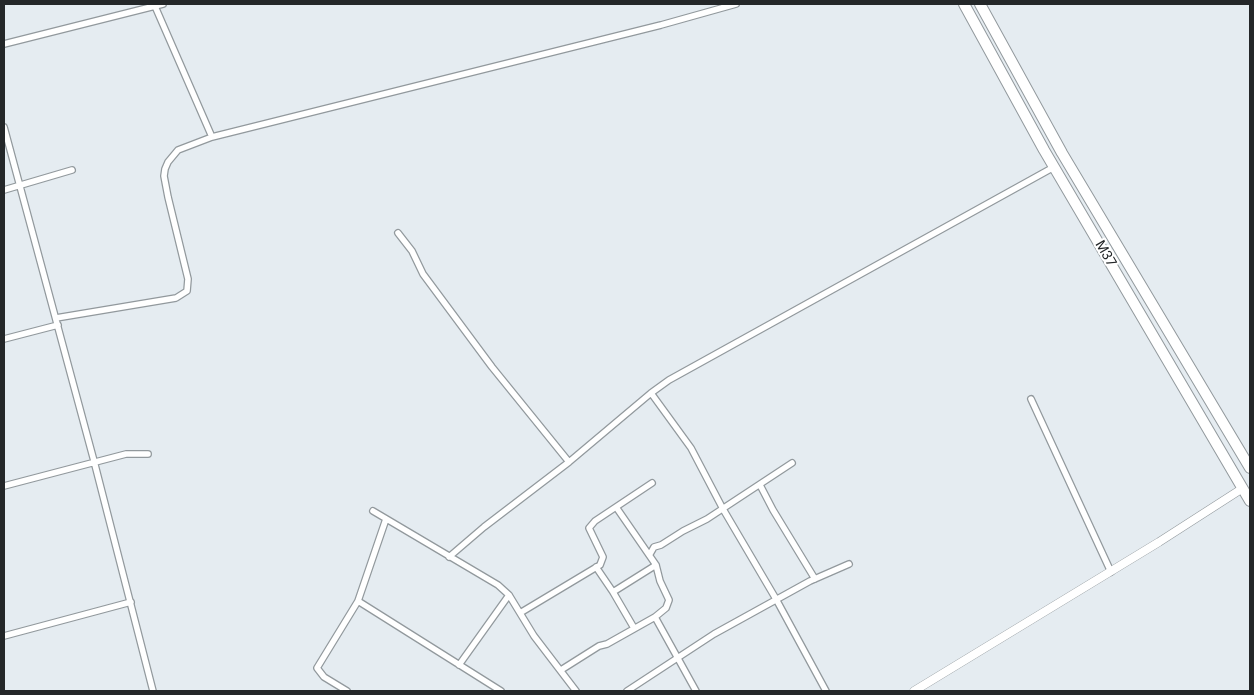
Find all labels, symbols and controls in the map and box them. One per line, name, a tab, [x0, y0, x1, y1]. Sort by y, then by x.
street label: M37	[1091, 238, 1119, 270]

